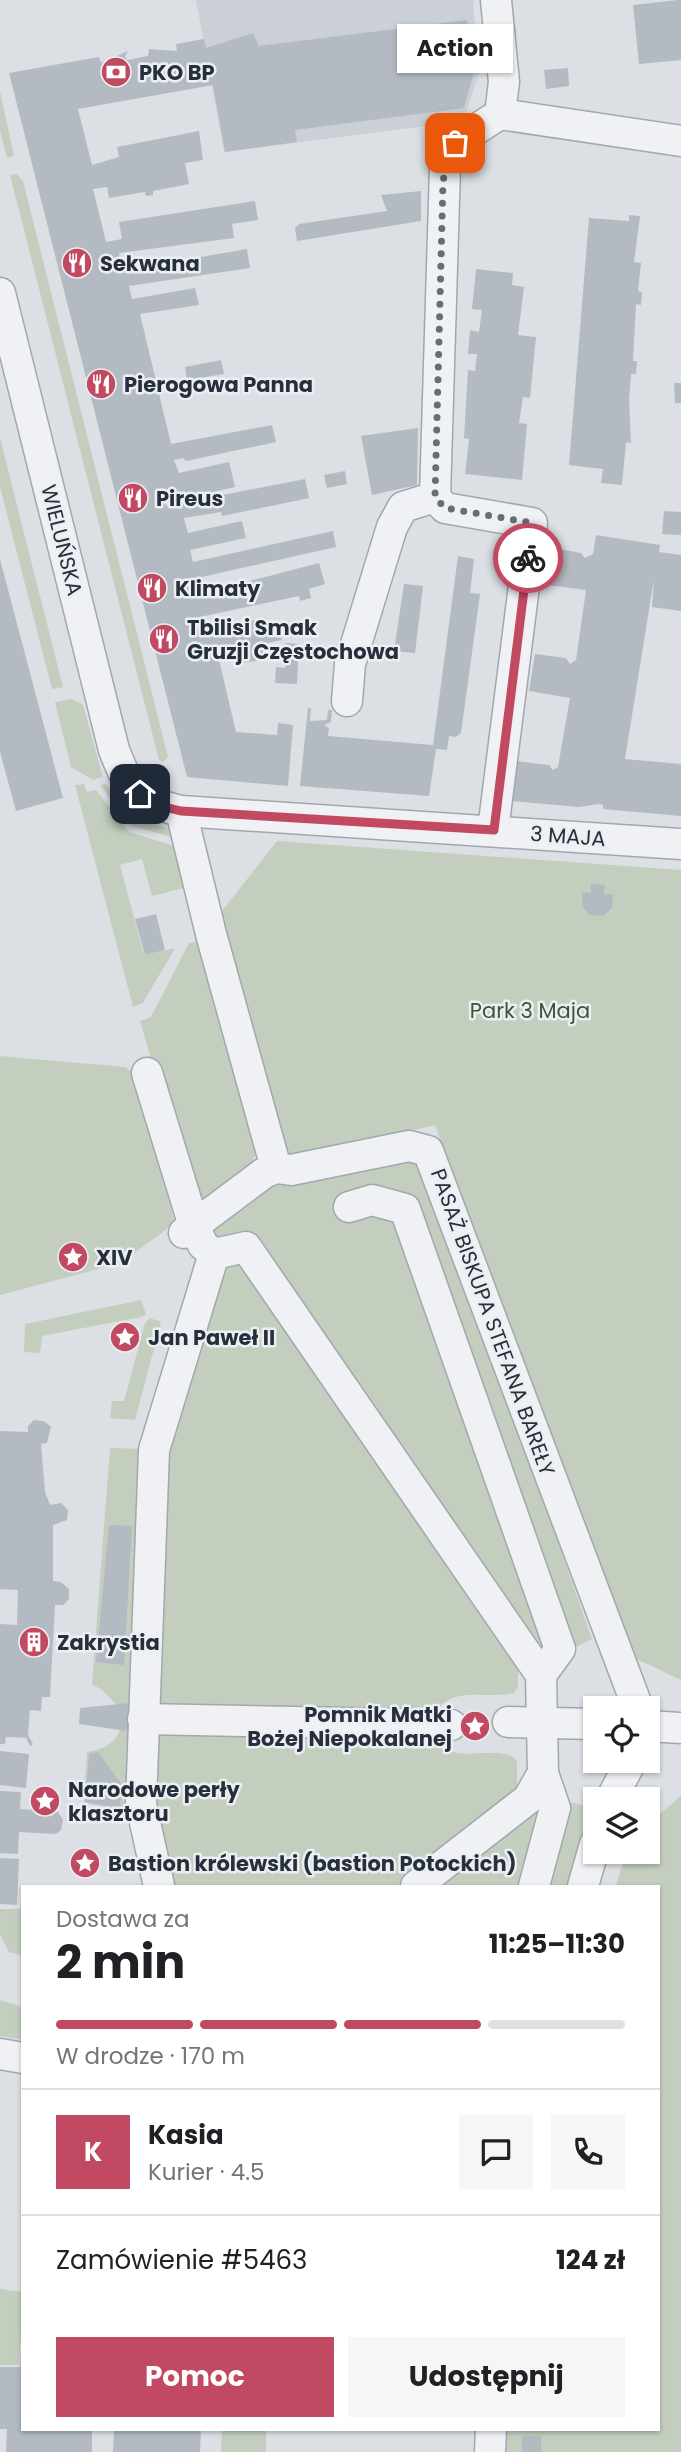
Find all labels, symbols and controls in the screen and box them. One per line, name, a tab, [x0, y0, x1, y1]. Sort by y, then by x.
callout: Action	[397, 24, 513, 73]
text: Action	[416, 32, 494, 64]
bank icon: PKO BP	[99, 55, 133, 89]
place label: PKO BP	[139, 58, 215, 87]
pin	[425, 113, 485, 173]
icon: bag	[436, 124, 474, 162]
restaurant icon: Sekwana	[60, 246, 94, 280]
place label: Sekwana	[100, 249, 200, 278]
restaurant icon: Pierogowa Panna	[84, 367, 118, 401]
place label: Pierogowa Panna	[124, 370, 313, 399]
street label: WIELUŃSKA	[34, 481, 90, 599]
restaurant icon: Pireus	[116, 481, 150, 515]
place label: Pireus	[156, 484, 223, 513]
courier	[493, 523, 563, 593]
icon: bike	[509, 539, 547, 577]
restaurant icon: Klimaty	[135, 571, 169, 605]
place label: Klimaty	[175, 574, 261, 603]
place label: Tbilisi Smak Gruzji Częstochowa	[187, 613, 399, 666]
restaurant icon: Tbilisi Smak Gruzji Częstochowa	[147, 622, 181, 656]
pin	[110, 764, 170, 824]
icon: home	[121, 775, 159, 813]
street label: 3 MAJA	[529, 819, 607, 853]
park label: Park 3 Maja	[470, 996, 590, 1025]
street label: PASAŻ BISKUPA STEFANA BAREŁY	[424, 1165, 562, 1479]
place icon: XIV	[56, 1240, 90, 1274]
place label: XIV	[96, 1243, 133, 1272]
place icon: Jan Paweł II	[108, 1320, 142, 1354]
place label: Jan Paweł II	[148, 1323, 275, 1352]
building icon: Zakrystia	[17, 1625, 51, 1659]
place label: Zakrystia	[57, 1628, 160, 1657]
map controls	[583, 1696, 660, 1864]
button: locate	[583, 1696, 660, 1773]
place label: Pomnik Matki Bożej Niepokalanej	[247, 1700, 452, 1753]
place icon: Pomnik Matki Bożej Niepokalanej	[458, 1709, 492, 1743]
place label: Narodowe perły klasztoru	[68, 1775, 241, 1828]
place icon: Narodowe perły klasztoru	[28, 1784, 62, 1818]
button: layers	[583, 1787, 660, 1864]
place icon: Bastion królewski (bastion Potockich)	[68, 1846, 102, 1880]
place label: Bastion królewski (bastion Potockich)	[108, 1849, 517, 1878]
text: Dostawa za	[56, 1903, 189, 1935]
text: 11:25–11:30	[489, 1926, 625, 1962]
text: 2 min	[56, 1930, 185, 1994]
text: W drodze · 170 m	[56, 2040, 245, 2072]
button: chat	[459, 2115, 533, 2189]
button: phone	[551, 2115, 625, 2189]
text: Kasia	[148, 2117, 224, 2153]
text: K	[84, 2134, 102, 2170]
text: Kurier · 4.5	[148, 2156, 264, 2188]
text: Zamówienie #5463	[56, 2242, 307, 2278]
text: 124 zł	[556, 2242, 625, 2278]
button: Pomoc	[56, 2337, 334, 2417]
button: Udostępnij	[348, 2337, 625, 2417]

